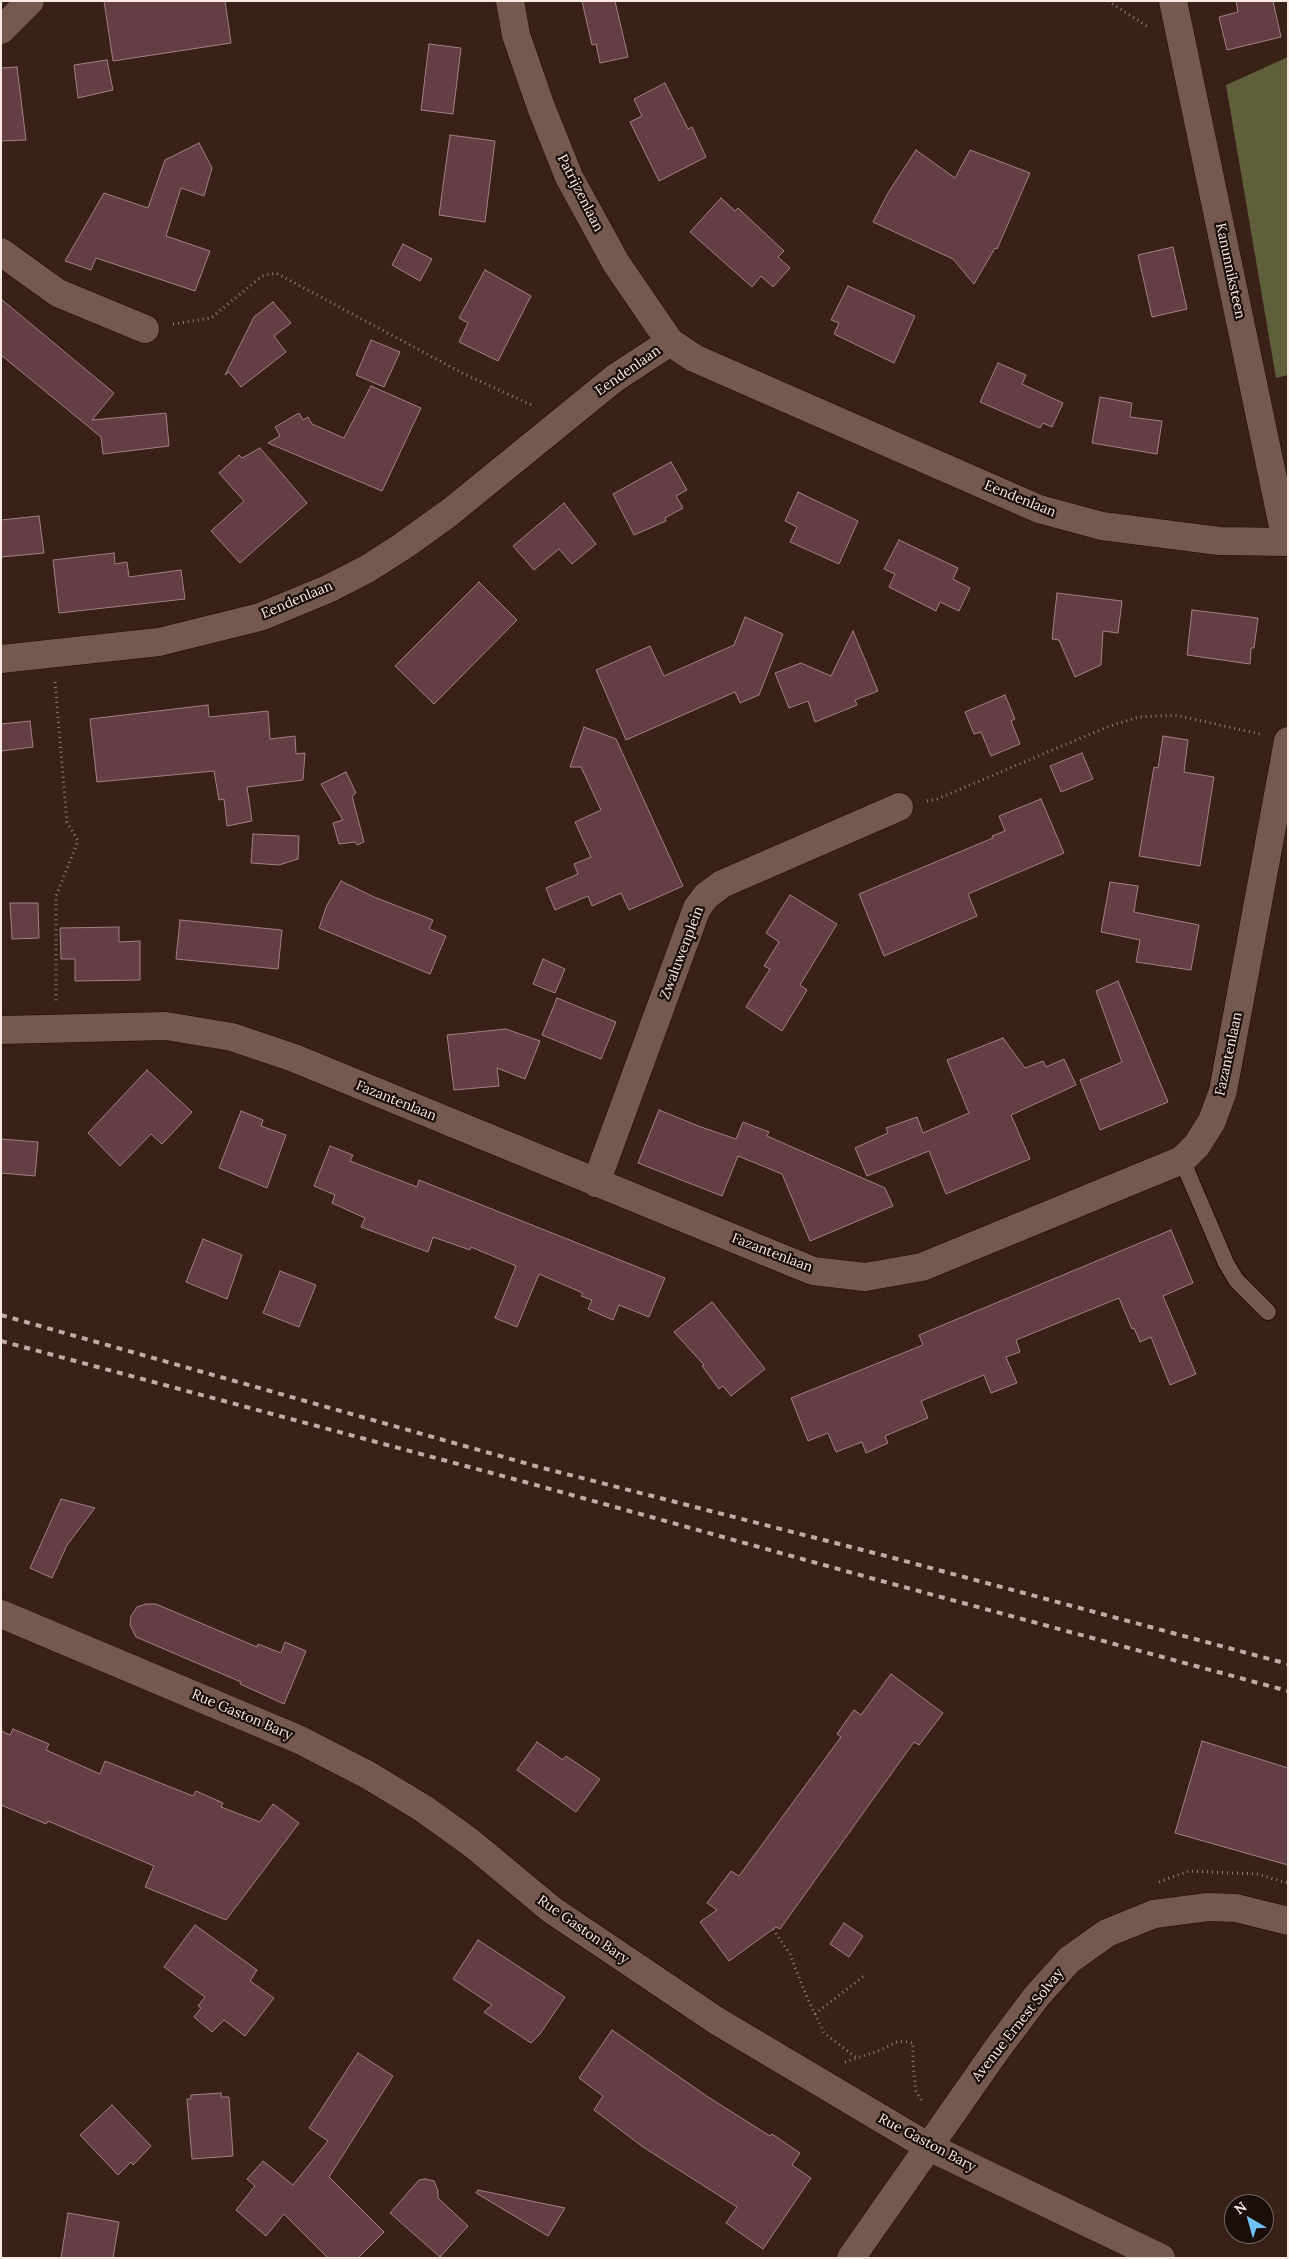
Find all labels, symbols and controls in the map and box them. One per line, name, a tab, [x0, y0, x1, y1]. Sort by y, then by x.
street label: Patrijzenlaan	[553, 152, 607, 234]
street label: Kanunniksteen	[1212, 222, 1248, 320]
street label: Eendenlaan	[592, 342, 664, 400]
street label: Eendenlaan	[982, 477, 1058, 521]
street label: Eendenlaan	[259, 577, 335, 623]
street label: Zwaluwenplein	[657, 904, 707, 1002]
street label: Fazantenlaan	[1212, 1011, 1246, 1097]
street label: Fazantenlaan	[353, 1077, 439, 1125]
street label: Fazantenlaan	[729, 1230, 815, 1276]
street label: Rue Gaston Bary	[189, 1686, 295, 1744]
street label: Rue Gaston Bary	[534, 1892, 632, 1968]
street label: Avenue Ernest Solvay	[969, 1965, 1067, 2085]
street label: Rue Gaston Bary	[875, 2110, 979, 2176]
north arrow	[1224, 2194, 1274, 2244]
text: N	[1231, 2198, 1250, 2218]

